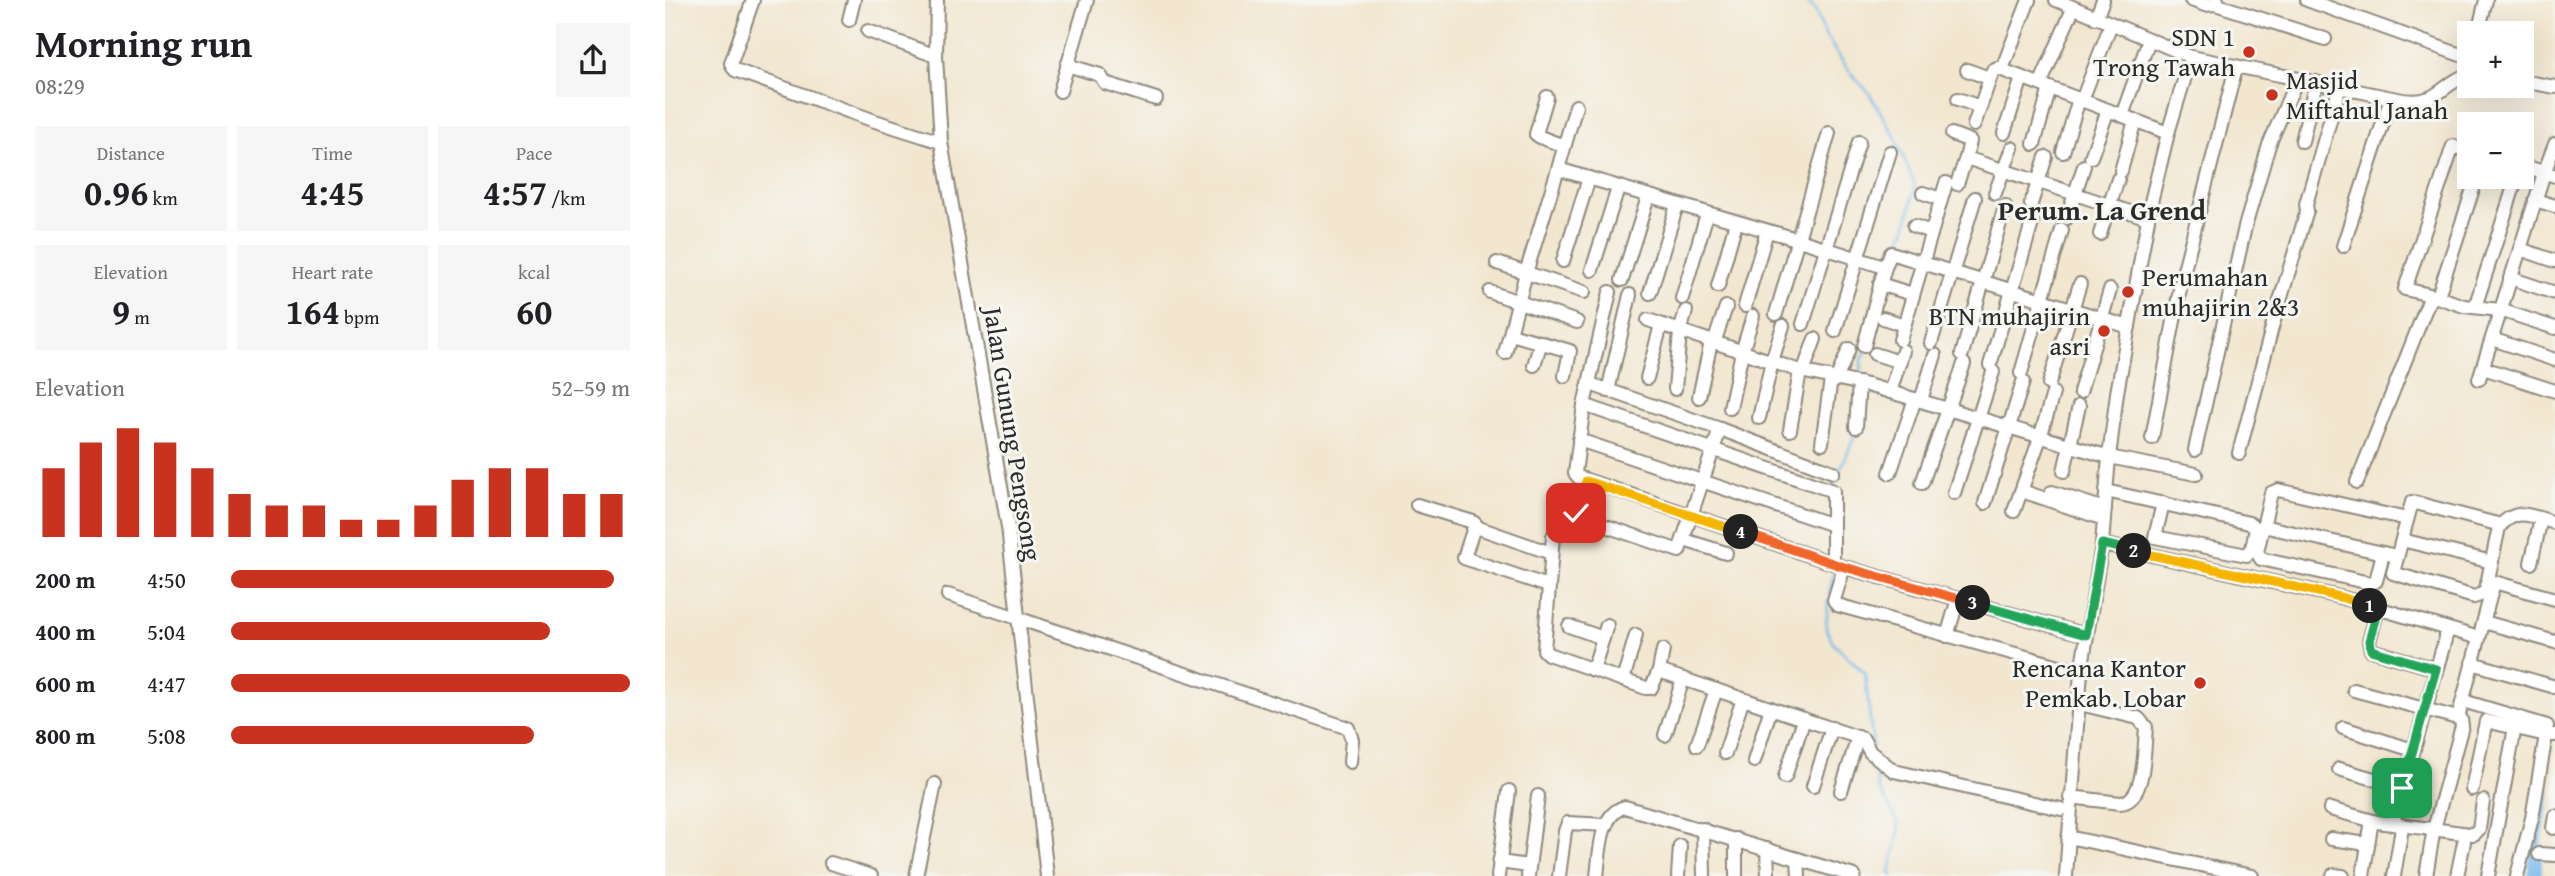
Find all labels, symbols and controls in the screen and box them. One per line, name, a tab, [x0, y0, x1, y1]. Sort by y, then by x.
text: Morning run	[35, 15, 252, 71]
place label: SDN 1 Trong Tawah	[2093, 17, 2235, 86]
map controls	[2457, 21, 2534, 189]
button: +	[2457, 21, 2534, 98]
button: share	[556, 23, 630, 97]
marker: SDN 1 Trong Tawah	[2241, 44, 2257, 60]
place label: Masjid Miftahul Janah	[2286, 60, 2448, 129]
text: 08:29	[35, 69, 85, 102]
marker: Masjid Miftahul Janah	[2264, 87, 2280, 103]
button: −	[2457, 112, 2534, 189]
text: Distance	[97, 139, 165, 167]
text: Time	[312, 139, 353, 167]
text: Pace	[516, 139, 552, 167]
text: 0.96	[84, 167, 148, 218]
text: 4:45	[300, 167, 365, 218]
text: 4:57	[483, 167, 547, 218]
text: km	[148, 184, 178, 212]
text: /km	[547, 184, 585, 212]
district label: Perum. La Grend	[1998, 189, 2207, 230]
place label: Perumahan muhajirin 2&3	[2142, 257, 2299, 326]
text: Elevation	[94, 258, 168, 286]
text: Heart rate	[292, 258, 373, 286]
text: kcal	[518, 258, 550, 286]
marker: Perumahan muhajirin 2&3	[2120, 284, 2136, 300]
text: 9	[112, 286, 130, 337]
text: 164	[285, 286, 340, 337]
text: 60	[516, 286, 552, 337]
place label: BTN muhajirin asri	[1929, 296, 2090, 365]
street label: Jalan Gunung Pengsong	[974, 301, 1053, 564]
text: m	[130, 303, 150, 331]
text: bpm	[340, 303, 380, 331]
marker: BTN muhajirin asri	[2096, 323, 2112, 339]
text: Elevation	[35, 371, 125, 404]
text: 52–59 m	[551, 371, 630, 404]
pin	[1546, 483, 1606, 543]
icon: check	[1557, 494, 1595, 532]
pin: 4	[1723, 514, 1759, 550]
text: 4	[1736, 517, 1745, 545]
pin: 2	[2117, 534, 2151, 568]
text: 2	[2129, 536, 2138, 564]
text: 200 m	[35, 563, 96, 596]
text: 4:50	[147, 563, 186, 596]
pin: 3	[1955, 586, 1991, 620]
text: 3	[1968, 588, 1977, 616]
pin: 1	[2353, 588, 2387, 624]
text: 1	[2365, 591, 2374, 619]
text: 400 m	[35, 615, 96, 648]
text: 5:04	[147, 615, 186, 648]
place label: Rencana Kantor Pemkab. Lobar	[2012, 648, 2186, 717]
text: 600 m	[35, 667, 96, 700]
text: 4:47	[147, 667, 186, 700]
marker: Rencana Kantor Pemkab. Lobar	[2192, 675, 2208, 691]
text: 800 m	[35, 719, 96, 752]
text: 5:08	[147, 719, 186, 752]
pin	[2372, 758, 2432, 818]
icon: arrive	[2383, 769, 2421, 807]

